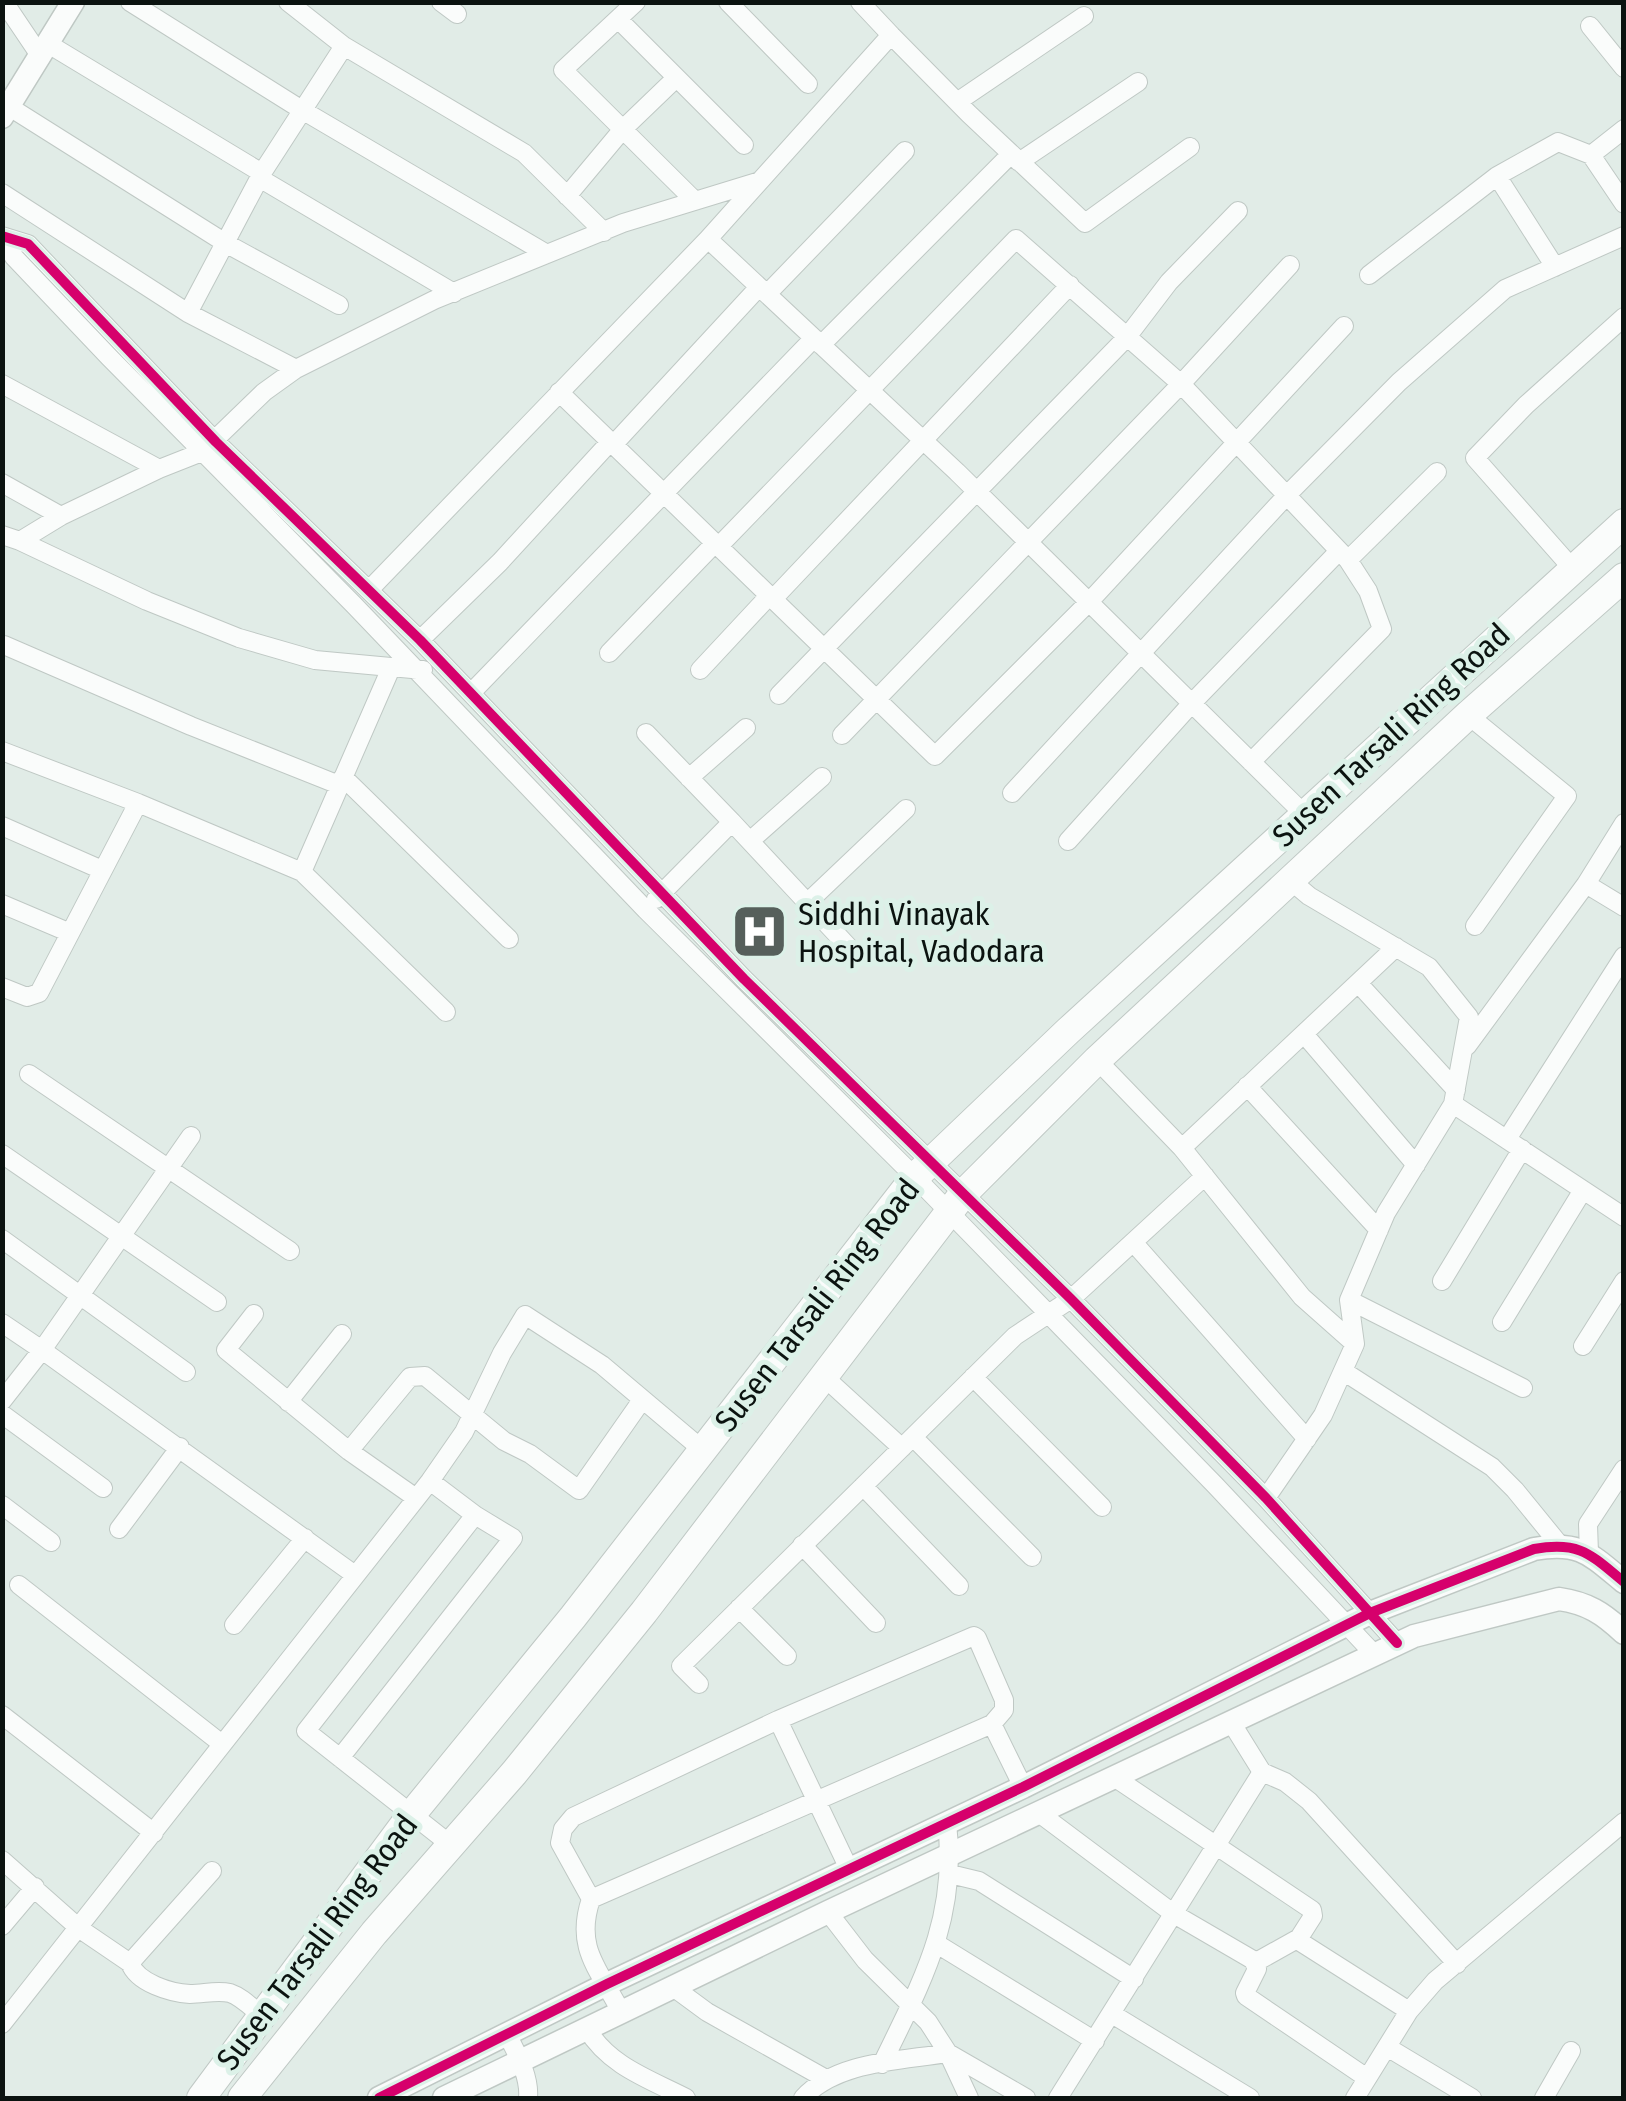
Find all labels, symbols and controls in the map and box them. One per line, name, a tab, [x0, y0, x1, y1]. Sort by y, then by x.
street label: Susen Tarsali Ring Road	[1265, 615, 1517, 855]
place label: Siddhi Vinayak Hospital, Vadodara	[798, 895, 1045, 970]
hospital icon: Siddhi Vinayak Hospital, Vadodara	[729, 902, 789, 962]
street label: Susen Tarsali Ring Road	[707, 1171, 927, 1439]
street label: Susen Tarsali Ring Road	[208, 1807, 426, 2077]

